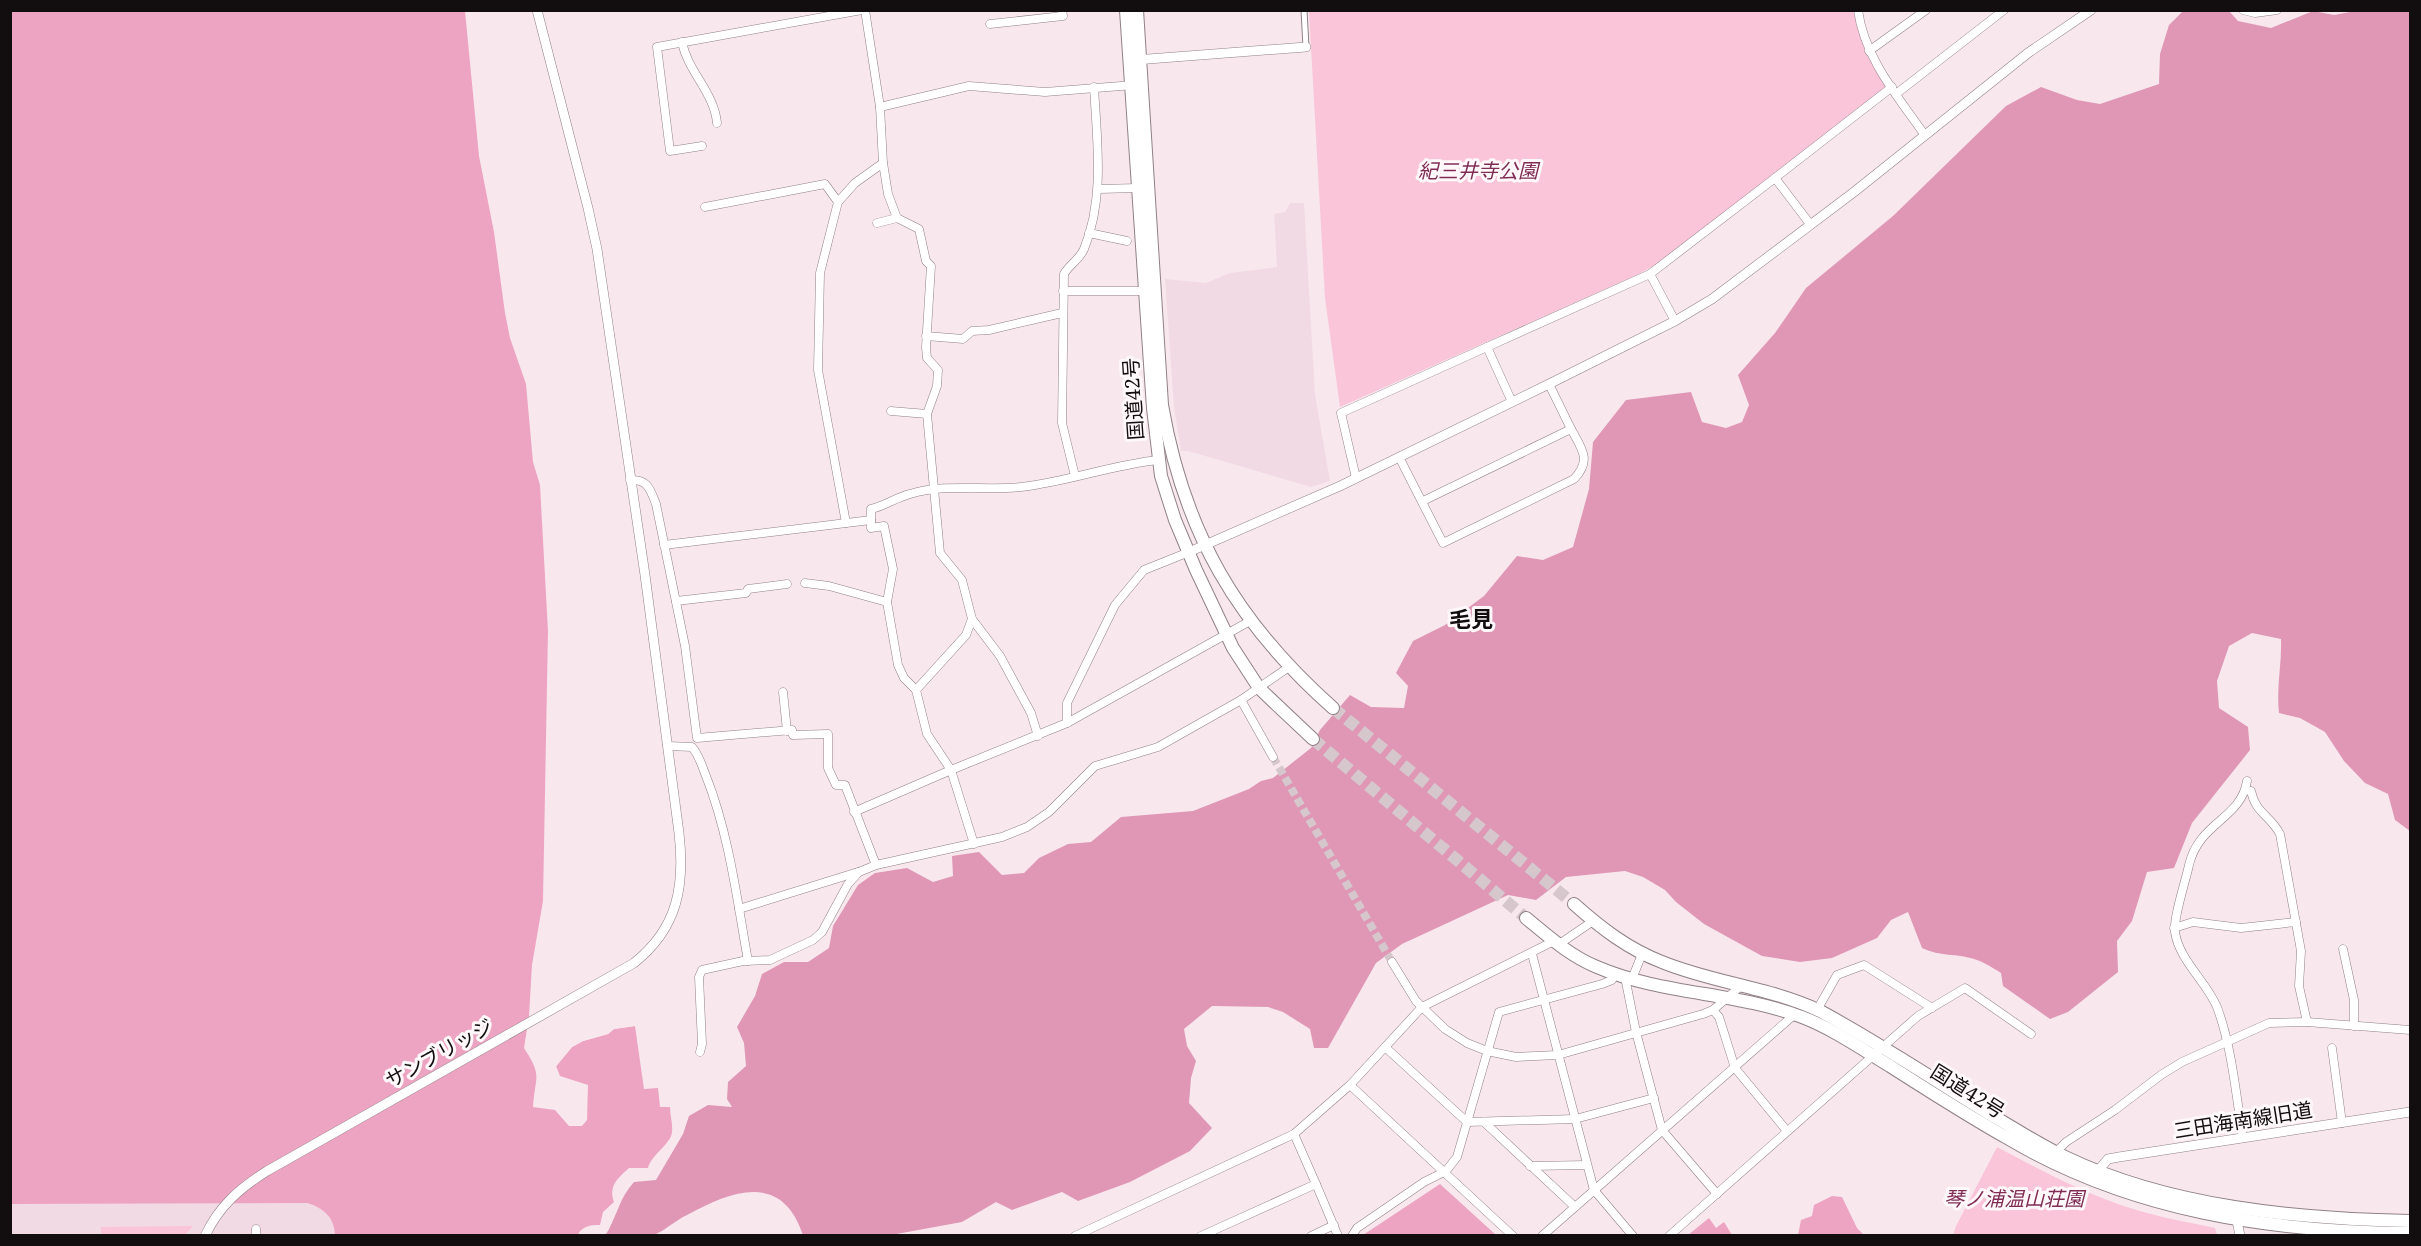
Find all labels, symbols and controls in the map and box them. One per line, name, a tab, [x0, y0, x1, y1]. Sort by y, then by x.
park label: 紀三井寺公園	[1418, 157, 1541, 184]
street label: 国道42号	[1117, 357, 1149, 441]
district label: 毛見	[1449, 603, 1493, 633]
street label: サンブリッジ	[380, 1012, 498, 1094]
street label: 国道42号	[1926, 1058, 2010, 1124]
street label: 三田海南線旧道	[2172, 1096, 2314, 1144]
park label: 琴ノ浦温山荘園	[1944, 1185, 2087, 1212]

